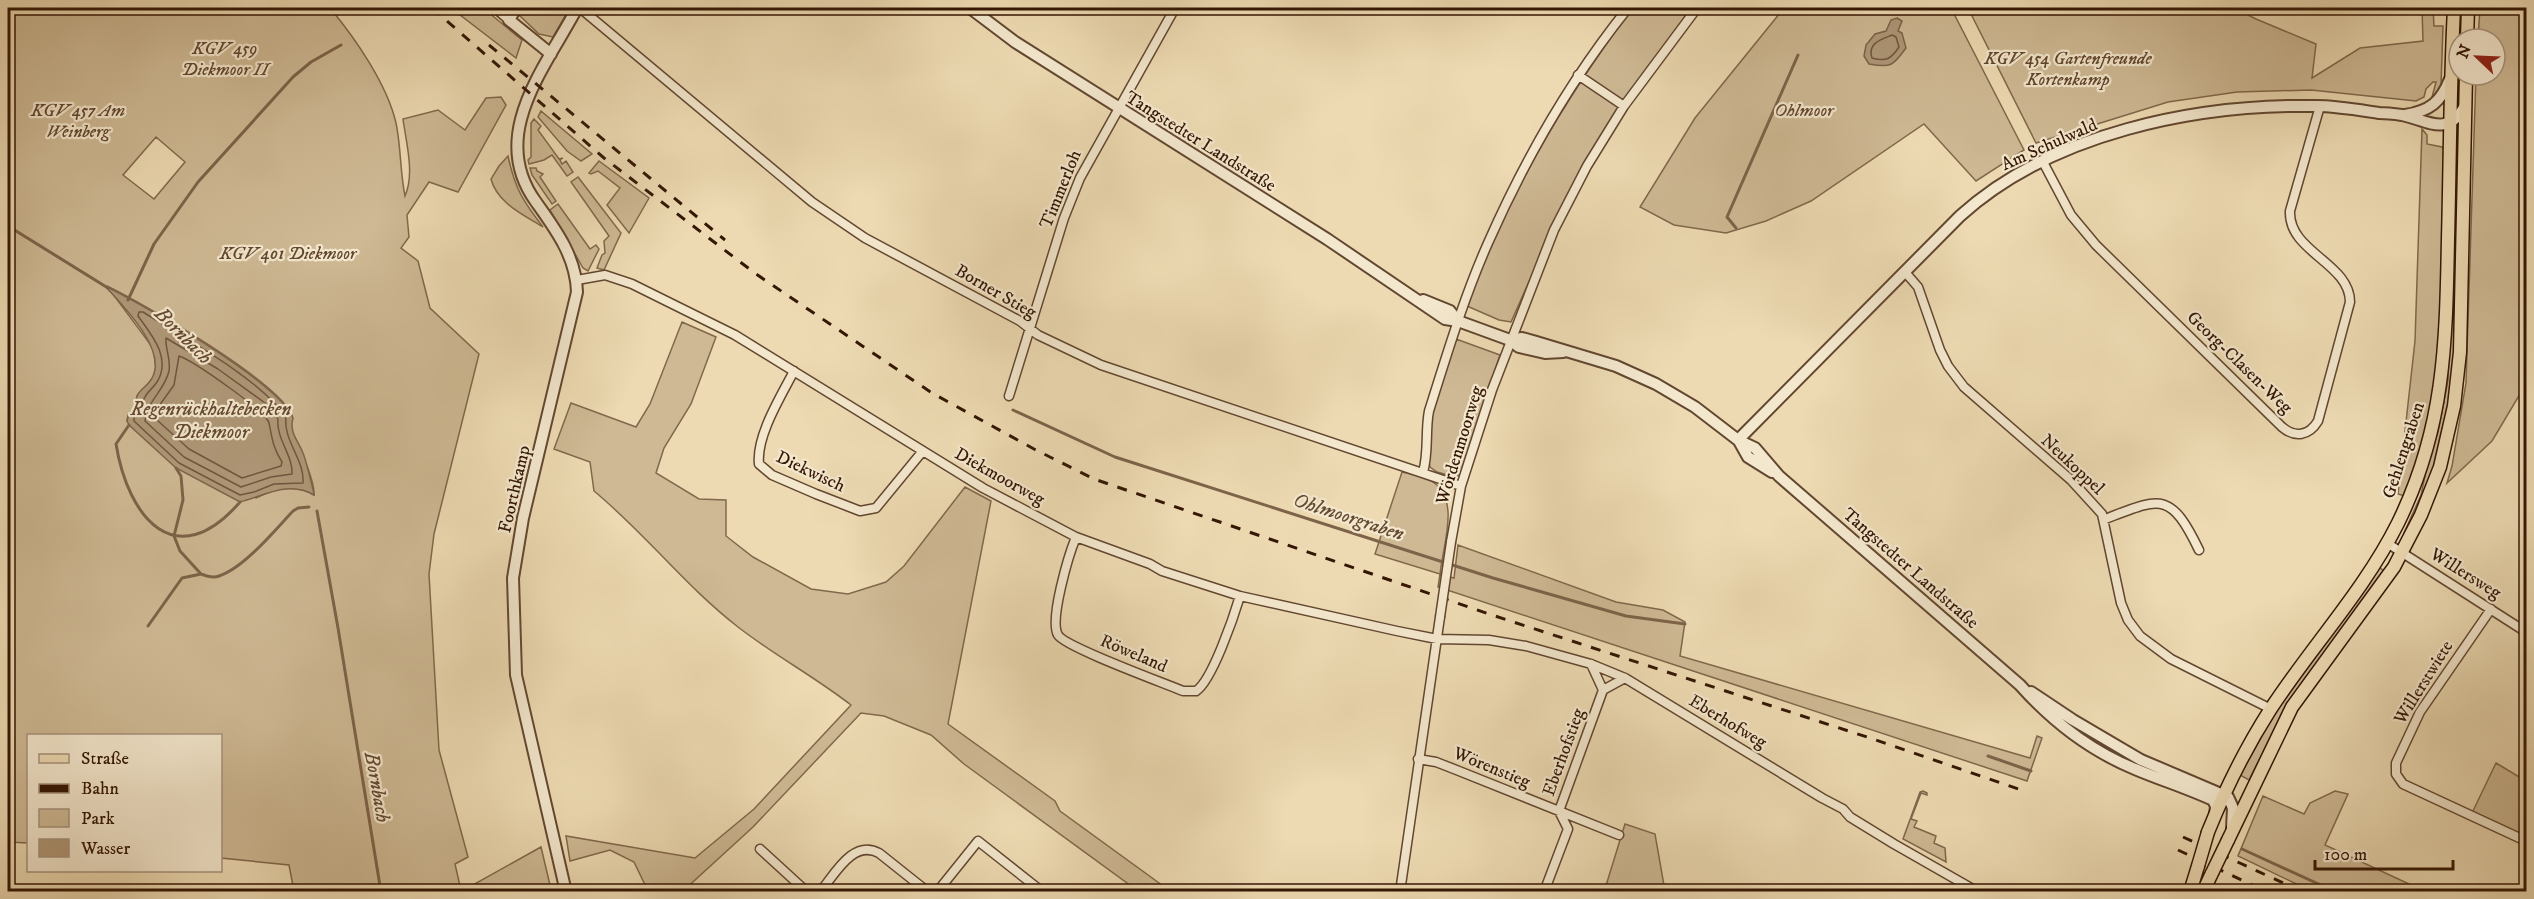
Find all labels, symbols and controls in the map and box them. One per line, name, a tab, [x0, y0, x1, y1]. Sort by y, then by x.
north arrow	[2447, 27, 2507, 87]
park label: KGV 459 Diekmoor II	[182, 38, 272, 81]
text: N	[2452, 42, 2476, 61]
park label: KGV 454 Gartenfreunde Kortenkamp	[1983, 48, 2153, 91]
street label: Tangstedter Landstraße	[1121, 87, 1280, 197]
park label: KGV 457 Am Weinberg	[30, 100, 125, 143]
park label: Ohlmoor	[1775, 100, 1835, 122]
street label: Am Schulwald	[1998, 114, 2101, 176]
street label: Timmerloh	[1035, 146, 1087, 232]
park label: KGV 401 Diekmoor	[219, 243, 358, 265]
street label: Borner Stieg	[951, 260, 1040, 324]
water label: Bornbach	[148, 301, 217, 370]
street label: Georg-Clasen-Weg	[2182, 307, 2297, 419]
street label: Wördenmoorweg	[1431, 383, 1489, 508]
water label: Regenrückhaltebecken Diekmoor	[130, 397, 291, 445]
street label: Gehlengraben	[2378, 399, 2430, 501]
street label: Neukoppel	[2036, 430, 2109, 500]
street label: Foorthkamp	[494, 443, 536, 535]
street label: Diekmoorweg	[950, 443, 1049, 511]
street label: Diekwisch	[773, 446, 849, 498]
water label: Ohlmoorgraben	[1290, 488, 1407, 547]
street label: Tangstedter Landstraße	[1838, 504, 1983, 634]
street label: Willersweg	[2425, 543, 2505, 604]
street label: Röweland	[1097, 630, 1171, 678]
street label: Willerstwiete	[2389, 637, 2458, 729]
street label: Eberhofweg	[1685, 690, 1771, 754]
street label: Eberhofstieg	[1538, 705, 1590, 799]
legend	[27, 734, 222, 872]
street label: Wörenstieg	[1449, 742, 1534, 793]
text: Straße	[81, 748, 129, 770]
water label: Bornbach	[358, 749, 395, 824]
text: Bahn	[81, 778, 119, 800]
text: Park	[81, 808, 115, 830]
scale bar	[2315, 833, 2453, 871]
text: Wasser	[80, 838, 131, 860]
text: 100 m	[2324, 844, 2367, 866]

